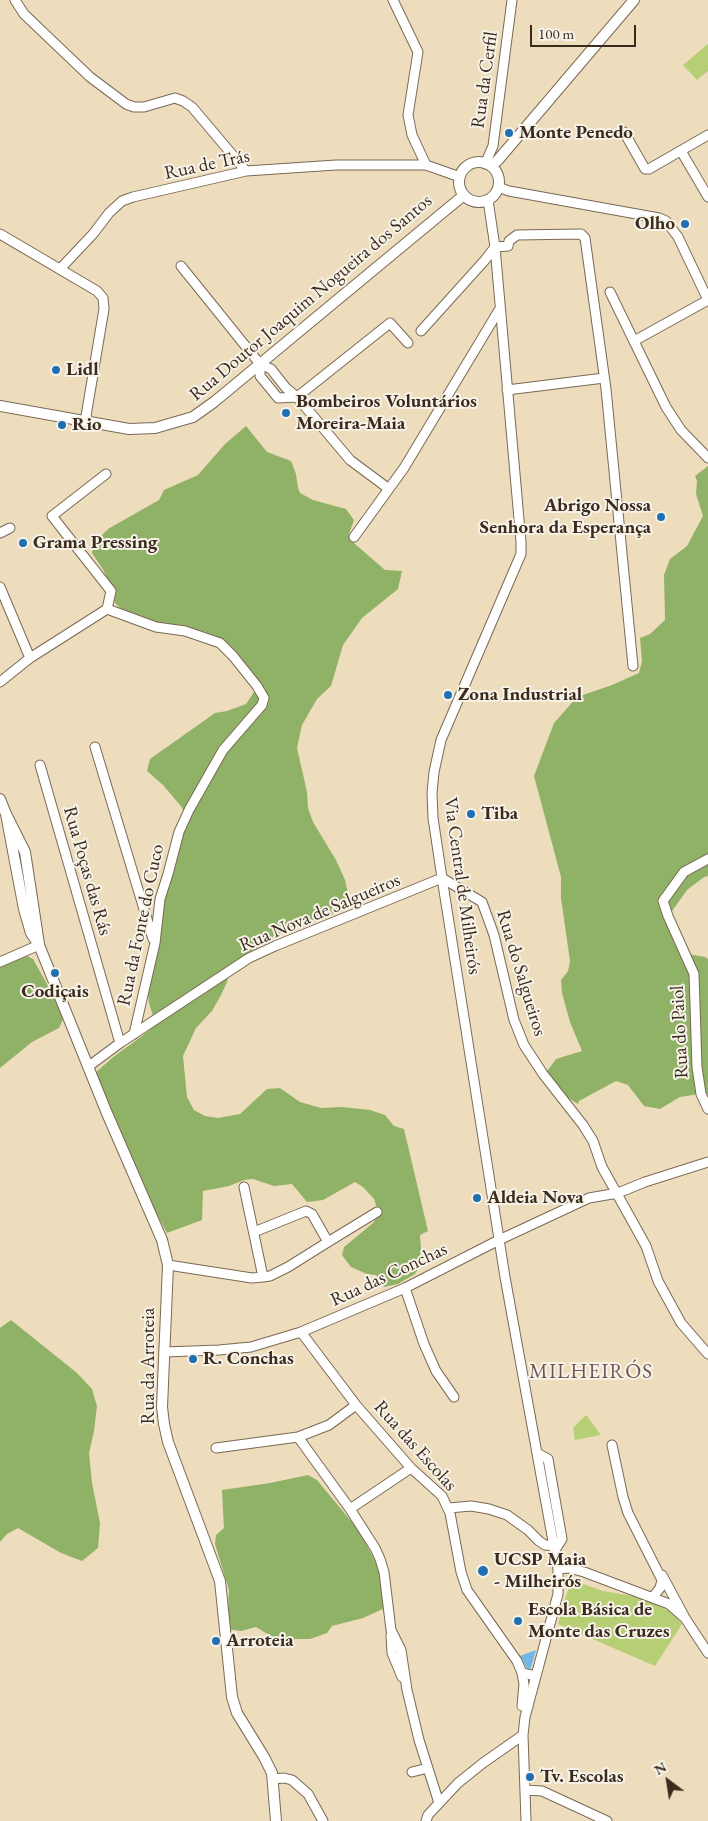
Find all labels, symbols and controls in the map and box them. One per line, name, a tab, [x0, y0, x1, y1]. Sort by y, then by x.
scale bar	[533, 15, 639, 47]
text: 100 m	[538, 24, 574, 43]
street label: Rua da Cerfil	[467, 30, 503, 130]
place label: Monte Penedo	[519, 122, 633, 144]
marker: Monte Penedo	[503, 127, 515, 139]
street label: Rua de Trás	[162, 145, 252, 185]
street label: Rua Doutor Joaquim Nogueira dos Santos	[185, 190, 437, 406]
place label: Olho	[635, 213, 675, 235]
marker: Olho	[679, 218, 691, 230]
place label: Lidl	[66, 359, 99, 381]
marker: Lidl	[50, 364, 62, 376]
place label: Bombeiros Voluntários Moreira-Maia	[296, 391, 477, 435]
marker: Bombeiros Voluntários Moreira-Maia	[280, 407, 292, 419]
place label: Rio	[72, 414, 102, 436]
marker: Rio	[56, 419, 68, 431]
place label: Abrigo Nossa Senhora da Esperança	[480, 495, 651, 539]
marker: Abrigo Nossa Senhora da Esperança	[655, 511, 667, 523]
place label: Grama Pressing	[33, 532, 157, 554]
marker: Grama Pressing	[17, 537, 29, 549]
place label: Zona Industrial	[458, 684, 582, 706]
marker: Zona Industrial	[442, 689, 454, 701]
street label: Via Central de Milheirós	[438, 796, 486, 976]
place label: Tiba	[481, 803, 518, 825]
street label: Rua Poças das Rás	[58, 804, 116, 938]
marker: Tiba	[465, 808, 477, 820]
street label: Rua da Fonte do Cuco	[113, 842, 169, 1008]
street label: Rua Nova de Salgueiros	[236, 869, 404, 957]
street label: Rua do Salgueiros	[491, 907, 551, 1039]
marker: Codiçais	[49, 967, 61, 979]
place label: Codiçais	[21, 981, 89, 1003]
street label: Rua do Paiol	[666, 985, 694, 1079]
place label: Aldeia Nova	[487, 1187, 584, 1209]
marker: Aldeia Nova	[471, 1192, 483, 1204]
street label: Rua das Conchas	[327, 1238, 451, 1312]
street label: Rua da Arroteia	[138, 1308, 160, 1424]
place label: R. Conchas	[203, 1348, 294, 1370]
marker: R. Conchas	[187, 1353, 199, 1365]
district label: MILHEIRÓS	[528, 1359, 654, 1385]
street label: Rua das Escolas	[368, 1396, 462, 1496]
place label: UCSP Maia - Milheirós	[494, 1549, 586, 1593]
marker: UCSP Maia - Milheirós	[476, 1564, 490, 1578]
place label: Escola Básica de Monte das Cruzes	[528, 1599, 670, 1643]
marker: Escola Básica de Monte das Cruzes	[512, 1615, 524, 1627]
place label: Arroteia	[226, 1630, 294, 1652]
marker: Arroteia	[210, 1635, 222, 1647]
north arrow	[643, 1756, 693, 1806]
text: N	[651, 1758, 670, 1779]
place label: Tv. Escolas	[540, 1766, 624, 1788]
marker: Tv. Escolas	[524, 1771, 536, 1783]

